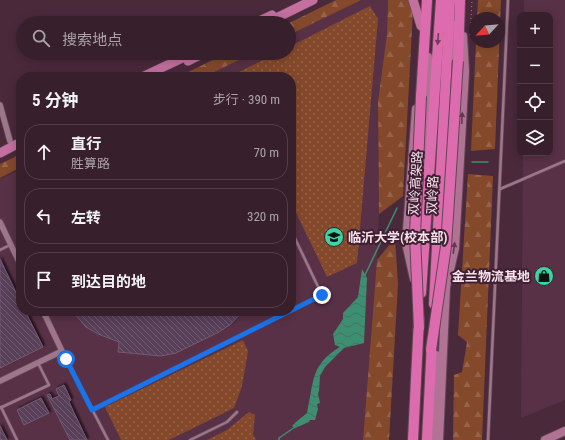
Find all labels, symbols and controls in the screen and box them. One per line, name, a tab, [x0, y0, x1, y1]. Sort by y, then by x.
north arrow	[469, 12, 505, 48]
map controls	[517, 12, 553, 156]
button: +	[517, 12, 553, 48]
search box	[16, 16, 296, 60]
icon: search	[30, 27, 52, 49]
text: 搜索地点	[62, 31, 122, 49]
one-way arrow	[435, 33, 441, 46]
button: −	[517, 48, 553, 84]
button: locate	[517, 84, 553, 120]
text: 5 分钟	[32, 90, 79, 110]
text: 步行 · 390 m	[213, 92, 280, 107]
one-way arrow	[459, 111, 465, 124]
button: layers	[517, 120, 553, 156]
text: 直行	[71, 135, 101, 153]
icon: ahead	[33, 141, 55, 163]
text: 70 m	[253, 145, 279, 160]
street label: 双岭高架路	[406, 150, 425, 216]
text: 胜算路	[71, 156, 110, 171]
street label: 双岭路	[424, 175, 441, 215]
icon: left	[33, 205, 55, 227]
text: 左转	[71, 209, 101, 227]
text: 320 m	[247, 209, 279, 224]
school or university icon: 临沂大学(校本部)	[323, 226, 345, 248]
place label: 临沂大学(校本部)	[348, 230, 447, 245]
one-way arrow	[451, 242, 457, 254]
shop icon: 金兰物流基地	[533, 265, 555, 287]
icon: arrive	[33, 269, 55, 291]
place label: 金兰物流基地	[452, 269, 530, 284]
text: 到达目的地	[71, 273, 146, 291]
route end	[313, 286, 331, 304]
route start	[57, 350, 75, 368]

